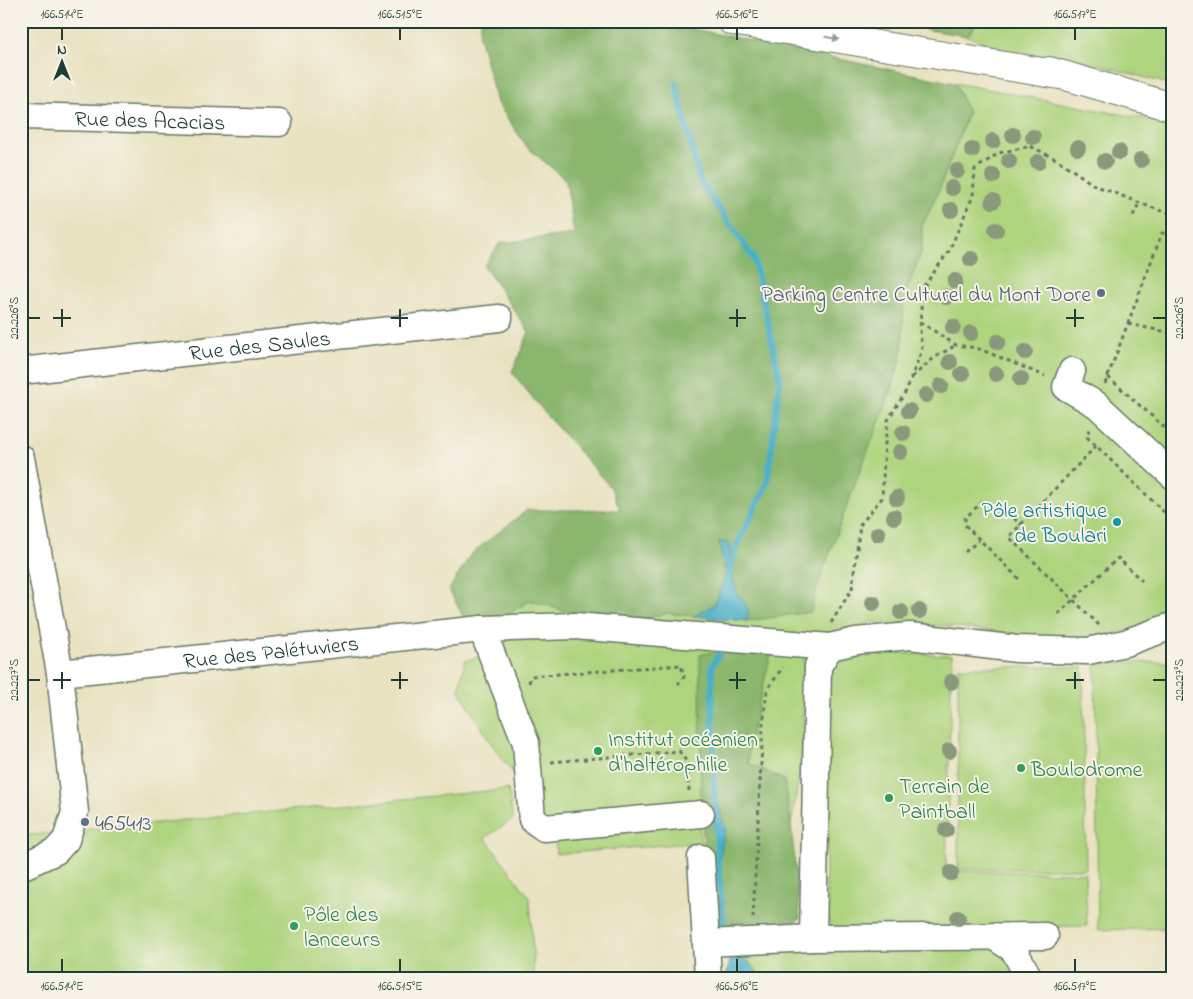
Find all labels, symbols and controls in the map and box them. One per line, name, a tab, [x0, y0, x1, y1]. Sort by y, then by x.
text: 166.514°E	[41, 6, 83, 24]
text: 166.515°E	[378, 6, 422, 24]
text: 166.516°E	[715, 6, 759, 24]
text: 166.517°E	[1054, 6, 1096, 24]
one-way arrow	[825, 34, 841, 42]
north arrow	[38, 38, 88, 88]
text: N	[57, 40, 67, 61]
street label: Rue des Acacias	[74, 104, 226, 141]
place label: Parking Centre Culturel du Mont Dore	[761, 280, 1091, 313]
marker: Parking Centre Culturel du Mont Dore	[1095, 287, 1107, 299]
text: 22.226°S	[6, 296, 24, 339]
text: 22.226°S	[1171, 296, 1189, 339]
street label: Rue des Saules	[187, 324, 332, 371]
place label: Pôle artistique de Boulari	[982, 496, 1107, 553]
marker: Pôle artistique de Boulari	[1111, 516, 1123, 528]
street label: Rue des Palétuviers	[182, 629, 360, 679]
text: 22.227°S	[6, 659, 24, 701]
text: 22.227°S	[1171, 659, 1189, 701]
place label: Institut océanien d'haltérophilie	[608, 725, 758, 782]
marker: Institut océanien d'haltérophilie	[592, 745, 604, 757]
place label: Boulodrome	[1030, 755, 1143, 787]
marker: Boulodrome	[1015, 762, 1027, 774]
place label: Terrain de Paintball	[899, 772, 990, 829]
marker: Terrain de Paintball	[883, 792, 895, 804]
place label: 465413	[95, 809, 151, 841]
marker: 465413	[79, 816, 91, 828]
place label: Pôle des lanceurs	[304, 900, 381, 957]
marker: Pôle des lanceurs	[288, 920, 300, 932]
text: 166.514°E	[41, 978, 83, 996]
text: 166.515°E	[378, 978, 422, 996]
text: 166.516°E	[715, 978, 759, 996]
text: 166.517°E	[1054, 978, 1096, 996]

